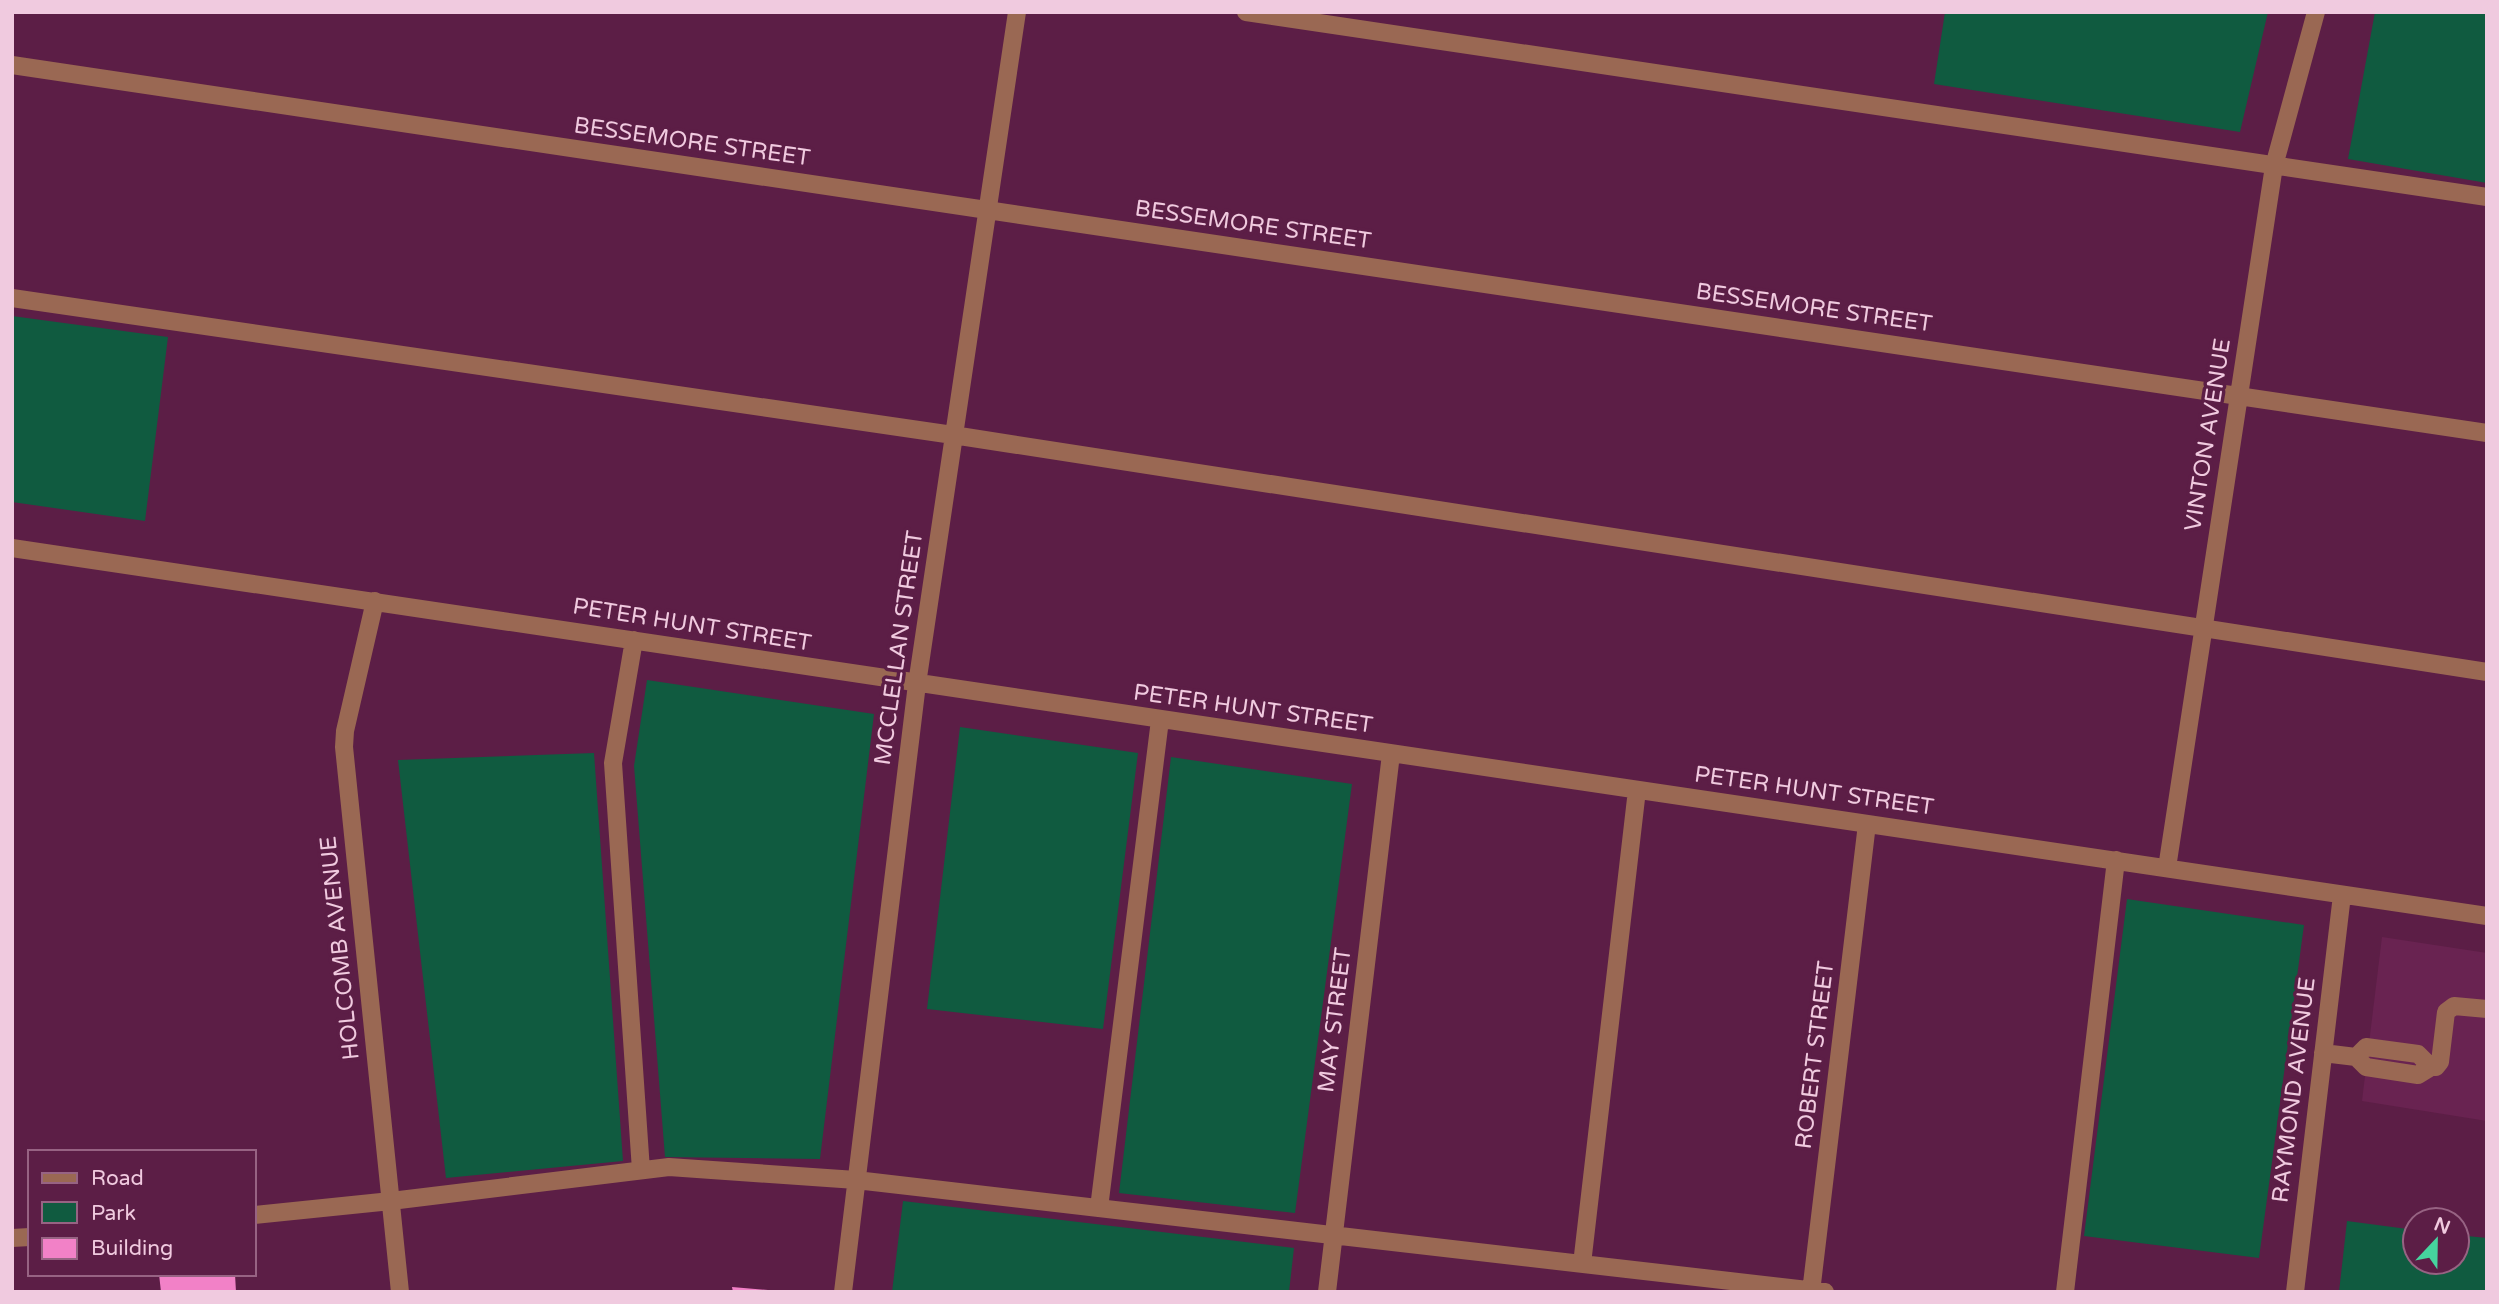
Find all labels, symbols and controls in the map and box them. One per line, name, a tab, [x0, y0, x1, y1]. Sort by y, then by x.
street label: BESSEMORE STREET	[572, 112, 812, 172]
street label: BESSEMORE STREET	[1133, 195, 1373, 255]
street label: BESSEMORE STREET	[1694, 278, 1934, 338]
street label: VINTON AVENUE	[2179, 337, 2237, 533]
street label: MCCLELLAN STREET	[869, 529, 929, 767]
street label: PETER HUNT STREET	[571, 592, 813, 658]
street label: PETER HUNT STREET	[1131, 678, 1375, 740]
street label: PETER HUNT STREET	[1692, 760, 1936, 822]
street label: HOLCOMB AVENUE	[314, 835, 366, 1061]
street label: MAY STREET	[1312, 946, 1358, 1094]
street label: ROBERT STREET	[1790, 959, 1840, 1151]
street label: RAYMOND AVENUE	[2266, 976, 2322, 1204]
legend	[28, 1150, 256, 1276]
text: Road	[91, 1166, 144, 1191]
text: Park	[91, 1201, 136, 1226]
north arrow	[2401, 1206, 2471, 1276]
text: N	[2431, 1213, 2453, 1239]
text: Building	[91, 1236, 173, 1261]

